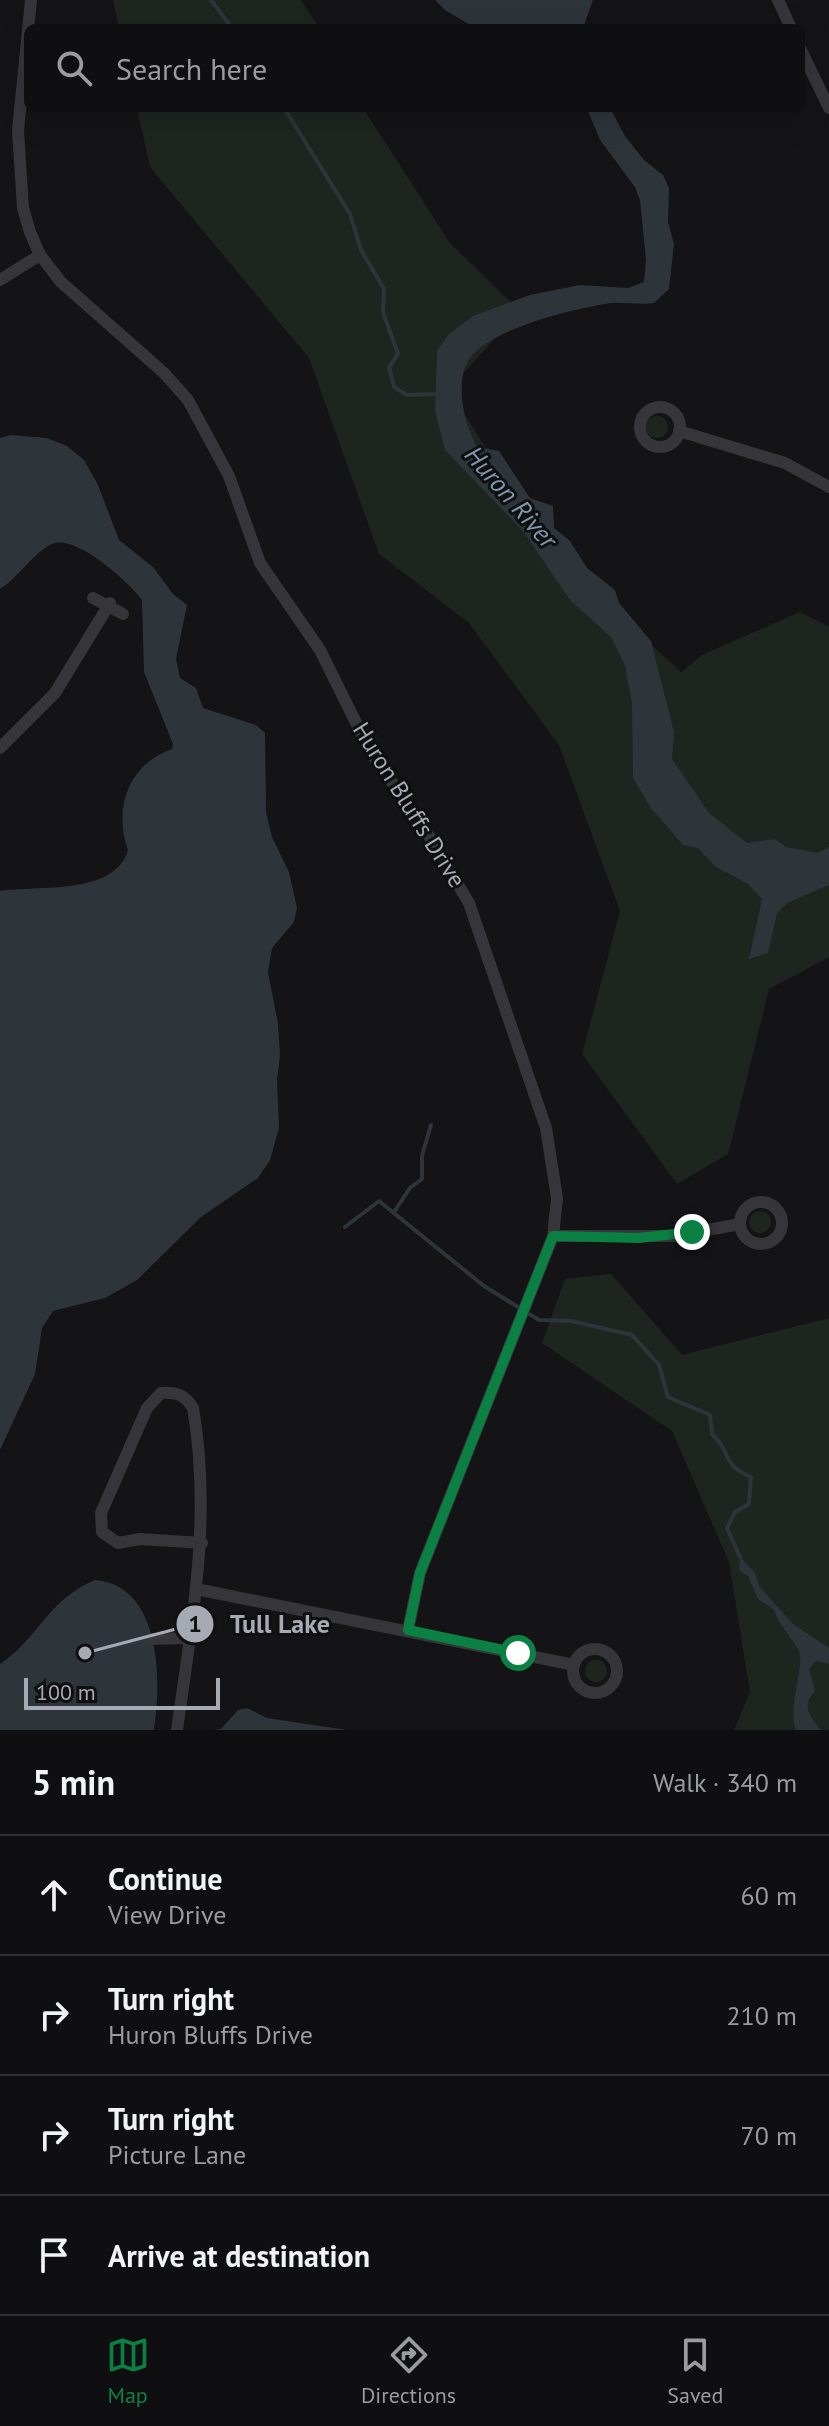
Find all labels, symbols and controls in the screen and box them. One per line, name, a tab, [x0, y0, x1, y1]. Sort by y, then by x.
search box	[24, 24, 805, 112]
icon: search	[52, 46, 96, 90]
text: Search here	[116, 49, 267, 88]
water label: Huron River	[458, 439, 566, 556]
street label: Huron Bluffs Drive	[346, 716, 473, 893]
route end	[674, 1214, 710, 1250]
callout: Tull Lake	[175, 1599, 346, 1649]
text: Tull Lake	[230, 1607, 330, 1640]
text: 1	[188, 1608, 202, 1639]
route start	[500, 1635, 536, 1671]
scale bar	[24, 1674, 220, 1710]
text: 100 m	[36, 1678, 96, 1706]
text: 5 min	[32, 1760, 115, 1804]
text: Walk · 340 m	[653, 1766, 797, 1799]
text: Continue	[108, 1859, 222, 1898]
icon: ahead	[32, 1873, 76, 1917]
text: 60 m	[741, 1879, 797, 1912]
text: View Drive	[108, 1898, 226, 1931]
text: Turn right	[108, 1979, 234, 2018]
icon: right	[32, 1993, 76, 2037]
text: 210 m	[726, 1999, 797, 2032]
text: Huron Bluffs Drive	[108, 2018, 313, 2051]
text: Turn right	[108, 2099, 234, 2138]
icon: right	[32, 2113, 76, 2157]
text: 70 m	[741, 2119, 797, 2152]
text: Picture Lane	[108, 2138, 246, 2171]
icon: arrive	[32, 2233, 76, 2277]
text: Arrive at destination	[108, 2236, 370, 2275]
tab: Map	[106, 2333, 150, 2409]
tab: Directions	[361, 2333, 456, 2409]
tab: Saved	[667, 2333, 723, 2409]

